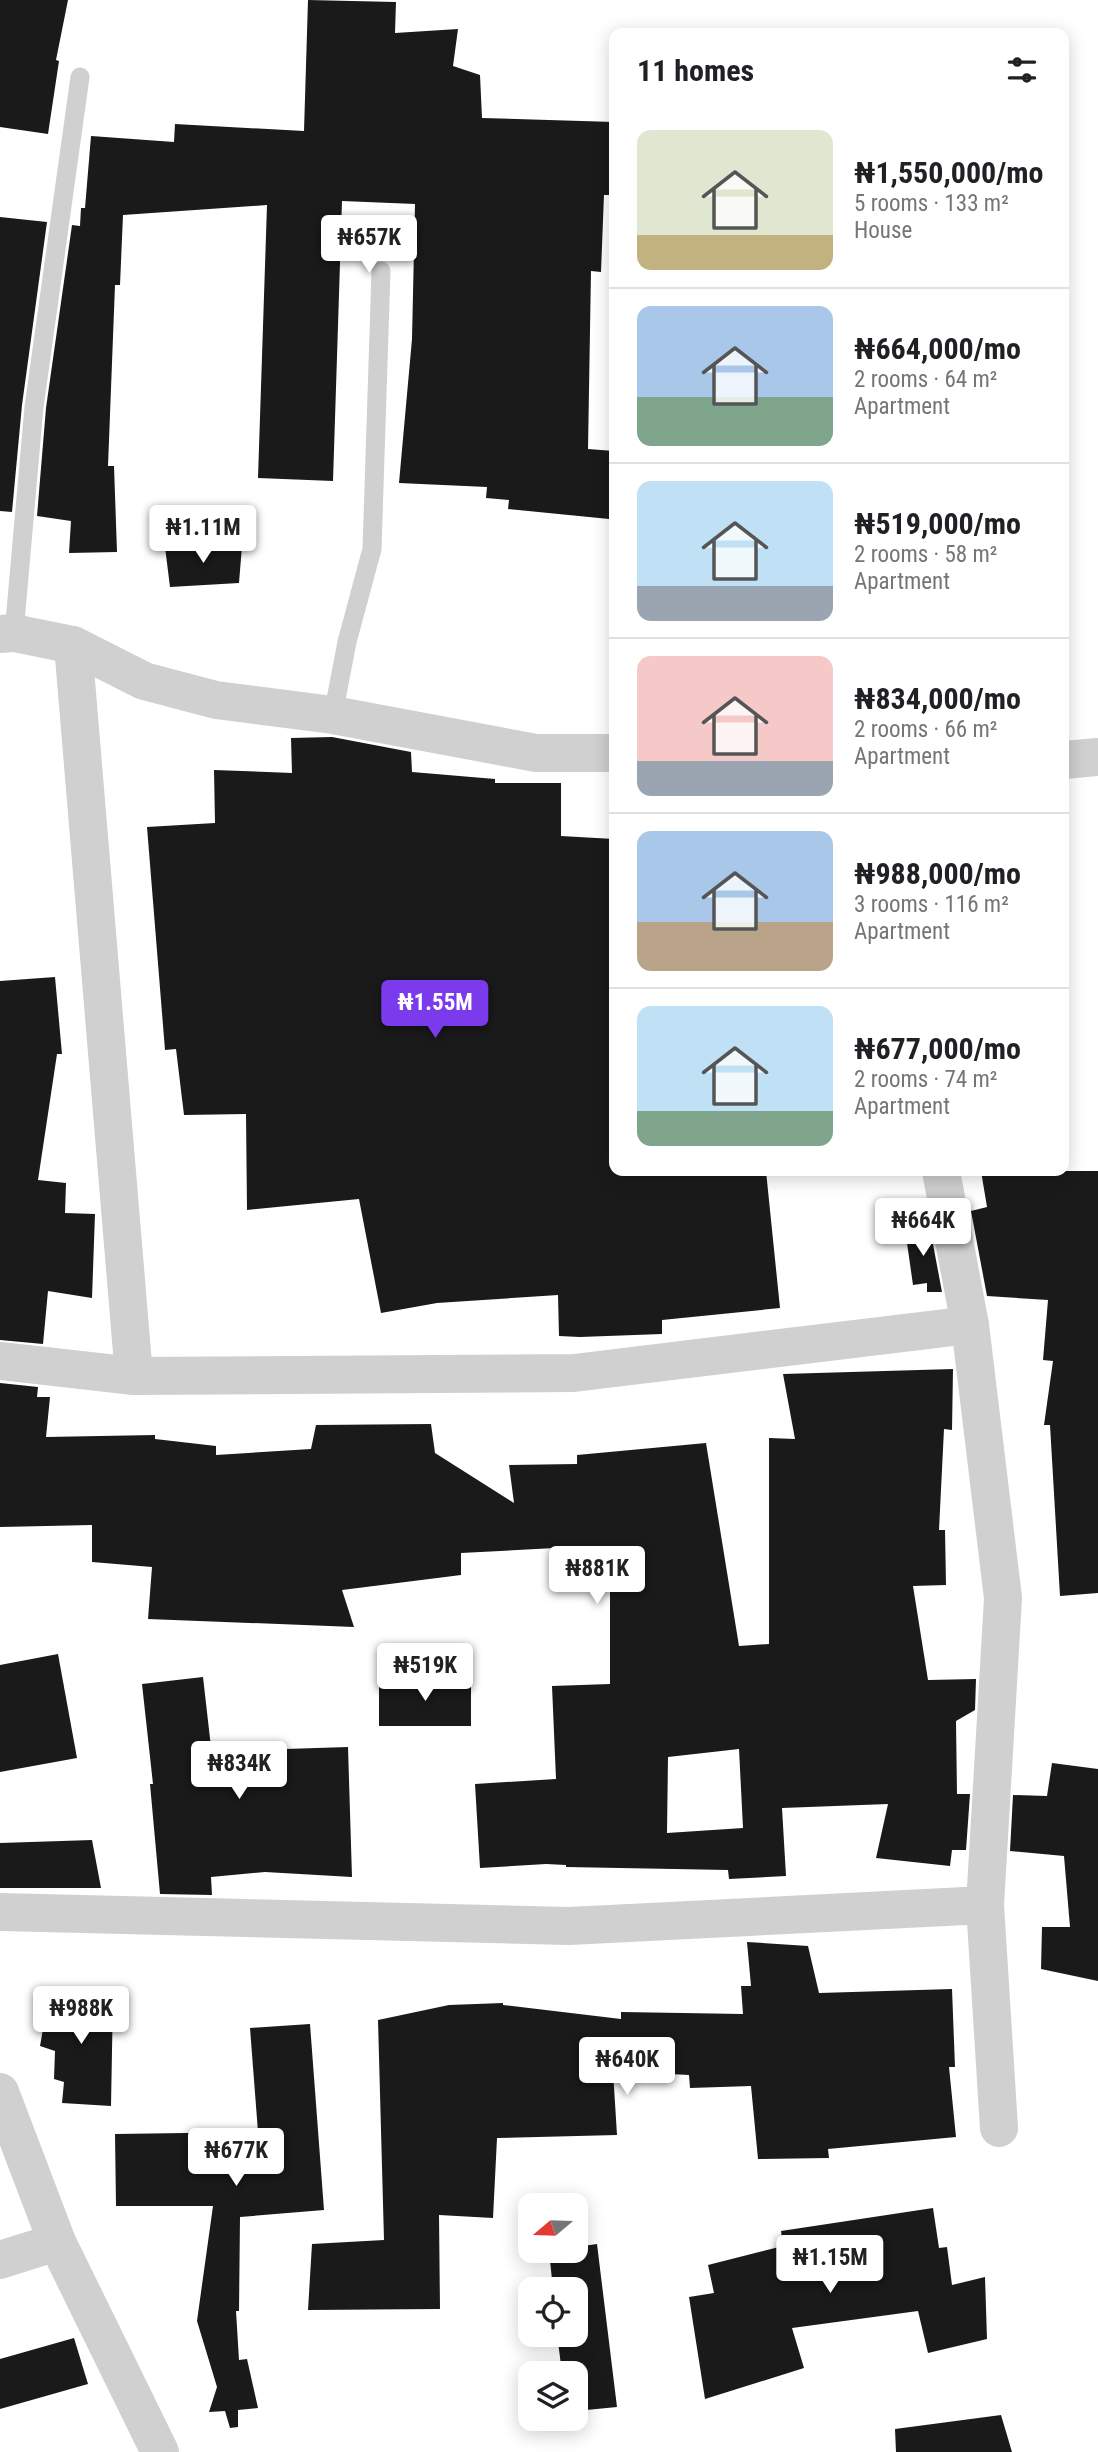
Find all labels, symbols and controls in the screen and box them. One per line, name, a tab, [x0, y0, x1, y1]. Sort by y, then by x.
icon: filters	[1003, 51, 1041, 89]
text: 11 homes	[637, 53, 754, 88]
text: ₦1,550,000/mo	[854, 155, 1043, 190]
icon: home	[693, 158, 777, 242]
text: 5 rooms · 133 m²	[854, 190, 1009, 217]
pin: ₦657K	[320, 216, 418, 275]
text: House	[854, 217, 912, 244]
text: ₦657K	[337, 224, 401, 251]
text: ₦664,000/mo	[854, 331, 1021, 366]
icon: home	[693, 334, 777, 418]
text: 2 rooms · 64 m²	[854, 366, 997, 393]
text: Apartment	[854, 393, 950, 420]
pin: ₦1.11M	[146, 505, 260, 565]
text: ₦519,000/mo	[854, 506, 1021, 541]
icon: home	[693, 509, 777, 593]
text: ₦1.11M	[165, 514, 241, 541]
text: 2 rooms · 58 m²	[854, 541, 997, 568]
text: Apartment	[854, 568, 950, 595]
text: ₦834,000/mo	[854, 681, 1021, 716]
icon: home	[693, 684, 777, 768]
text: 2 rooms · 66 m²	[854, 716, 997, 743]
text: Apartment	[854, 743, 950, 770]
text: ₦988,000/mo	[854, 856, 1021, 891]
icon: home	[693, 859, 777, 943]
text: 3 rooms · 116 m²	[854, 891, 1009, 918]
text: Apartment	[854, 918, 950, 945]
pin: ₦1.55M	[378, 981, 492, 1040]
text: ₦1.55M	[397, 989, 473, 1016]
text: ₦677,000/mo	[854, 1031, 1021, 1066]
icon: home	[693, 1034, 777, 1118]
text: 2 rooms · 74 m²	[854, 1066, 997, 1093]
text: Apartment	[854, 1093, 950, 1120]
pin: ₦664K	[874, 1198, 972, 1258]
text: ₦664K	[891, 1207, 955, 1234]
pin: ₦881K	[548, 1546, 646, 1606]
text: ₦881K	[565, 1555, 629, 1582]
pin: ₦519K	[376, 1644, 474, 1703]
text: ₦519K	[393, 1652, 457, 1679]
pin: ₦834K	[190, 1742, 288, 1801]
text: ₦834K	[207, 1750, 271, 1777]
pin: ₦988K	[32, 1986, 130, 2046]
text: ₦988K	[49, 1995, 113, 2022]
pin: ₦640K	[578, 2038, 676, 2097]
text: ₦640K	[595, 2046, 659, 2073]
pin: ₦677K	[187, 2128, 285, 2188]
text: ₦677K	[204, 2137, 268, 2164]
north arrow	[518, 2193, 588, 2263]
map controls	[518, 2193, 588, 2431]
pin: ₦1.15M	[773, 2236, 887, 2295]
text: ₦1.15M	[792, 2244, 868, 2271]
button: locate	[518, 2277, 588, 2347]
button: layers	[518, 2361, 588, 2431]

